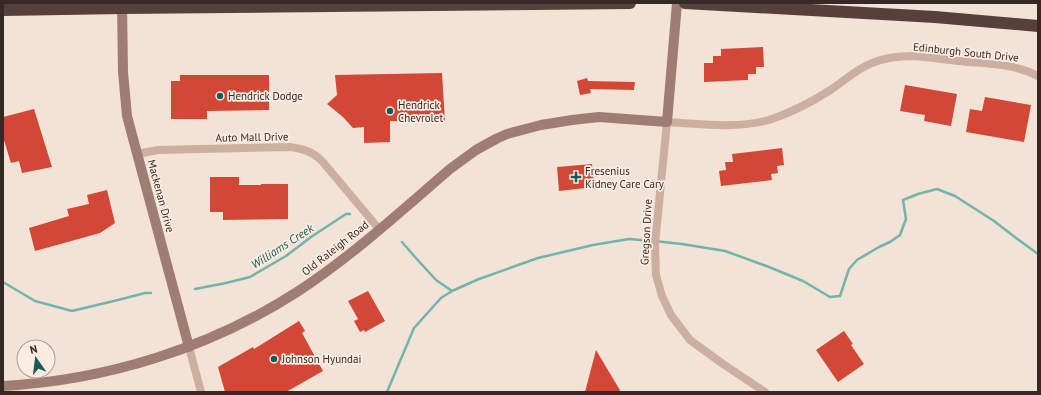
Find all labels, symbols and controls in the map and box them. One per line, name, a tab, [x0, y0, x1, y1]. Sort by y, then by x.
street label: Edinburgh South Drive	[912, 39, 1020, 65]
place label: Hendrick Dodge	[228, 89, 303, 103]
marker: Hendrick Dodge	[215, 91, 225, 101]
place label: Hendrick Chevrolet	[398, 98, 443, 125]
marker: Hendrick Chevrolet	[385, 106, 395, 116]
street label: Auto Mall Drive	[215, 129, 289, 145]
street label: Mackenan Drive	[145, 158, 178, 234]
place label: Fresenius Kidney Care Cary	[585, 164, 665, 191]
marker: Fresenius Kidney Care Cary	[570, 171, 582, 183]
street label: Gregson Drive	[637, 198, 655, 265]
street label: Old Raleigh Road	[299, 217, 371, 279]
water label: Williams Creek	[248, 220, 317, 272]
north arrow	[16, 339, 56, 379]
text: N	[28, 342, 39, 357]
place label: Johnson Hyundai	[281, 352, 361, 366]
marker: Johnson Hyundai	[269, 354, 279, 364]

